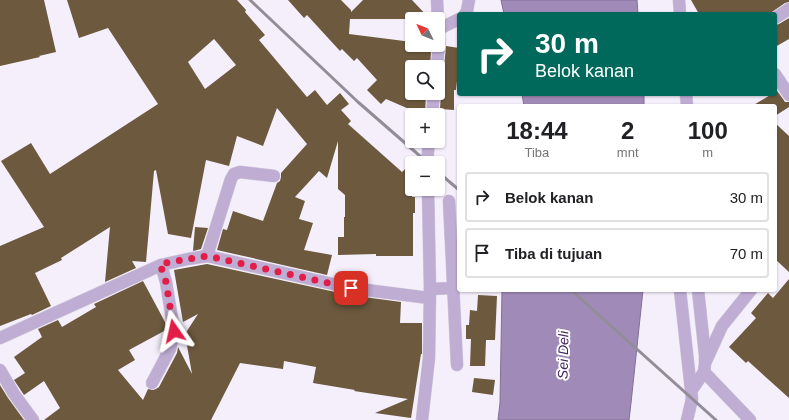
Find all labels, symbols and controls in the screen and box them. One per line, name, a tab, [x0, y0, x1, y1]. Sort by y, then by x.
north arrow	[405, 12, 445, 52]
map controls	[405, 12, 445, 196]
icon: right	[469, 28, 521, 80]
text: 30 m	[535, 28, 599, 59]
button: search	[405, 60, 445, 100]
text: Belok kanan	[535, 61, 634, 81]
button: +	[405, 108, 445, 148]
text: 18:44	[506, 117, 568, 144]
text: 2	[621, 117, 634, 144]
text: 100	[688, 117, 728, 144]
text: Tiba	[525, 145, 549, 160]
text: mnt	[617, 145, 639, 160]
text: m	[702, 145, 713, 160]
button: −	[405, 156, 445, 196]
icon: right	[471, 186, 493, 208]
text: Belok kanan	[505, 189, 593, 206]
text: 30 m	[730, 189, 763, 206]
icon: arrive	[471, 242, 493, 264]
text: Tiba di tujuan	[505, 245, 602, 262]
text: 70 m	[730, 245, 763, 262]
pin	[334, 271, 368, 305]
icon: arrive	[340, 277, 362, 299]
position arrow	[153, 310, 195, 352]
water label: Sei Deli	[555, 330, 571, 379]

